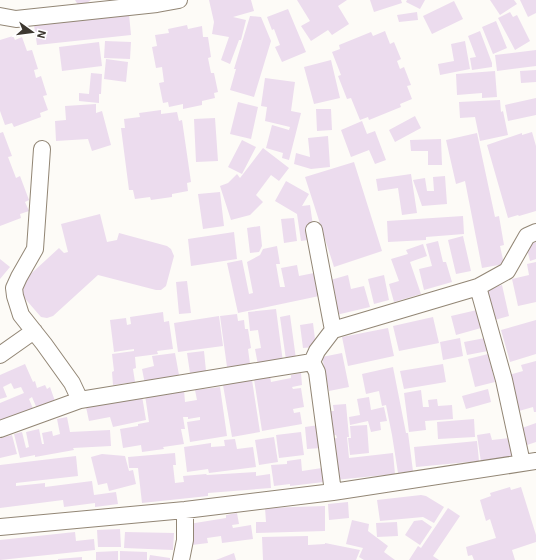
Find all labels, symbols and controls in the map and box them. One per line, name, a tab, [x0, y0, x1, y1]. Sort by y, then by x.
north arrow	[12, 12, 52, 52]
text: N	[34, 29, 49, 40]

